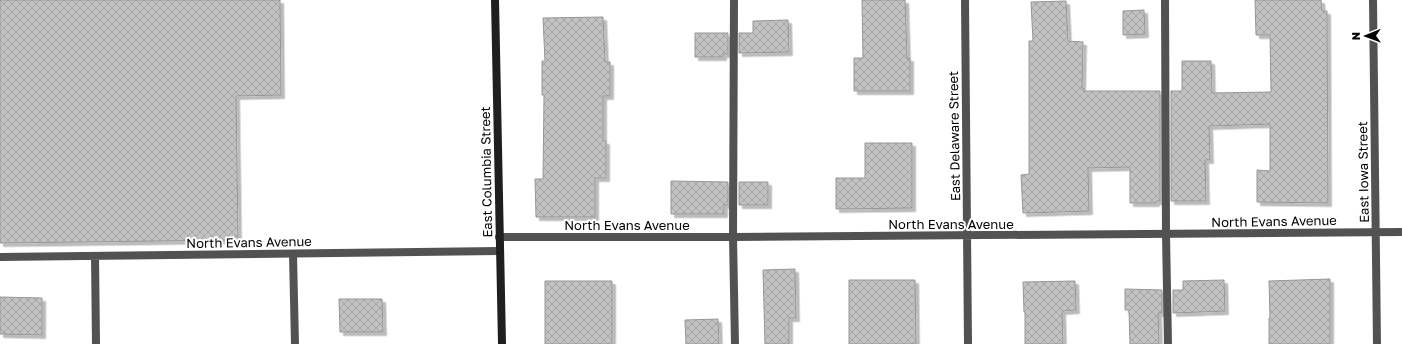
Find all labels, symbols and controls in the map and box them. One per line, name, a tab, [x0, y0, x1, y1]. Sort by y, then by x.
north arrow	[1346, 16, 1386, 56]
text: N	[1349, 32, 1362, 40]
street label: East Delaware Street	[945, 71, 963, 201]
street label: East Columbia Street	[477, 106, 495, 238]
street label: East Iowa Street	[1354, 121, 1372, 223]
street label: North Evans Avenue	[1211, 212, 1337, 230]
street label: North Evans Avenue	[888, 216, 1014, 232]
street label: North Evans Avenue	[564, 217, 690, 233]
street label: North Evans Avenue	[186, 233, 312, 251]

